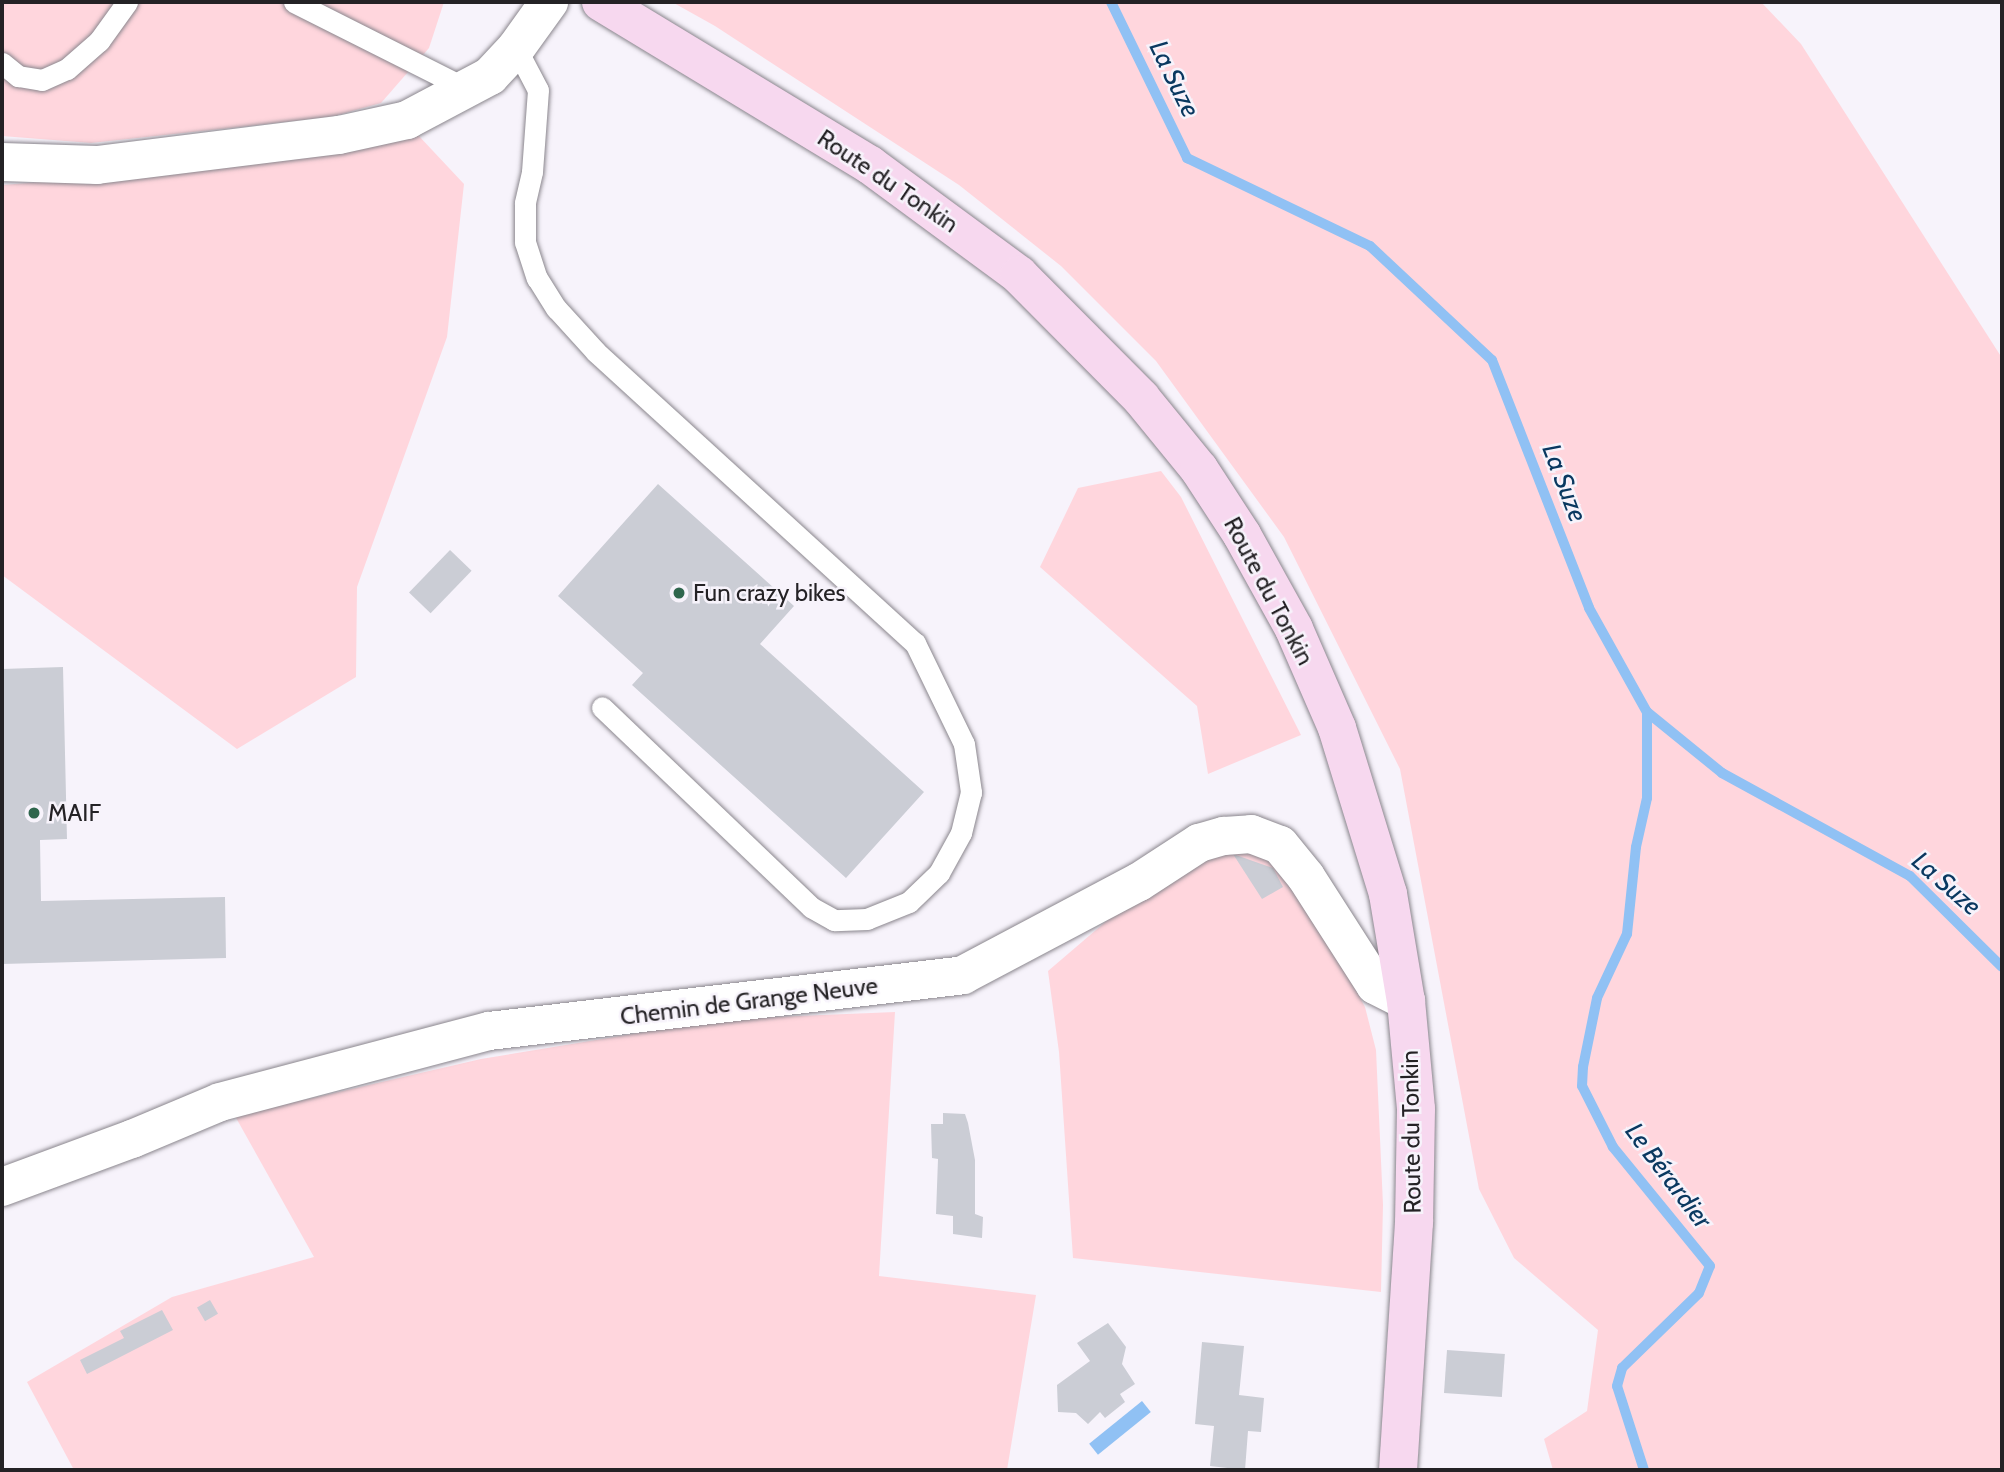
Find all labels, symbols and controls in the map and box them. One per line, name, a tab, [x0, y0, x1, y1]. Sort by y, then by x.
water label: La Suze	[1142, 36, 1206, 122]
street label: Route du Tonkin	[812, 123, 964, 239]
water label: La Suze	[1535, 440, 1593, 526]
street label: Route du Tonkin	[1218, 512, 1320, 670]
place label: Fun crazy bikes	[693, 579, 846, 607]
marker: Fun crazy bikes	[671, 585, 687, 601]
place label: MAIF	[48, 799, 101, 827]
marker: MAIF	[26, 805, 42, 821]
water label: La Suze	[1905, 846, 1987, 922]
street label: Chemin de Grange Neuve	[619, 971, 879, 1031]
street label: Route du Tonkin	[1395, 1050, 1427, 1214]
water label: Le Bérardier	[1618, 1117, 1718, 1235]

